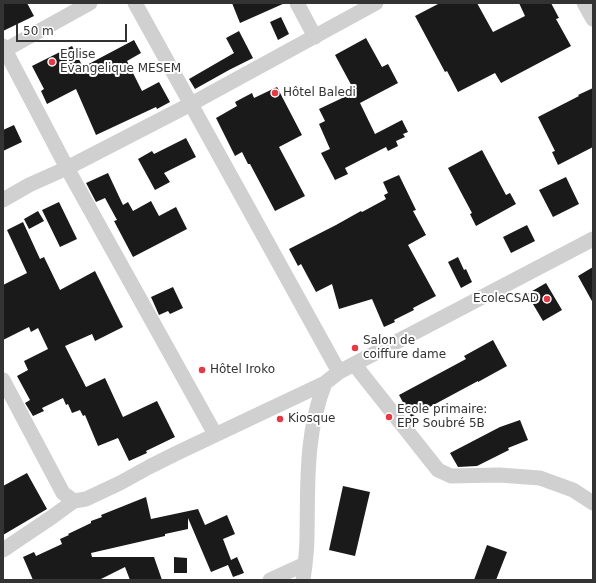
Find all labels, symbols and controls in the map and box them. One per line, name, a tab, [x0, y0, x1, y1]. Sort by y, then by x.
scale bar	[18, 16, 129, 42]
text: 50 m	[23, 24, 54, 38]
place label: Eglise Evangelique MESEM	[60, 48, 181, 76]
marker: Eglise Evangelique MESEM	[47, 57, 57, 67]
place label: Hôtel Baledi	[283, 86, 356, 100]
marker: Hôtel Baledi	[270, 88, 280, 98]
place label: EcoleCSAD	[473, 292, 539, 306]
marker: EcoleCSAD	[542, 294, 552, 304]
place label: Salon de coiffure dame	[363, 334, 446, 362]
marker: Salon de coiffure dame	[350, 343, 360, 353]
place label: Hôtel Iroko	[210, 363, 275, 377]
marker: Hôtel Iroko	[197, 365, 207, 375]
place label: Ecole primaire: EPP Soubré 5B	[397, 403, 487, 431]
place label: Kiosque	[288, 412, 335, 426]
marker: Ecole primaire: EPP Soubré 5B	[384, 412, 394, 422]
marker: Kiosque	[275, 414, 285, 424]

